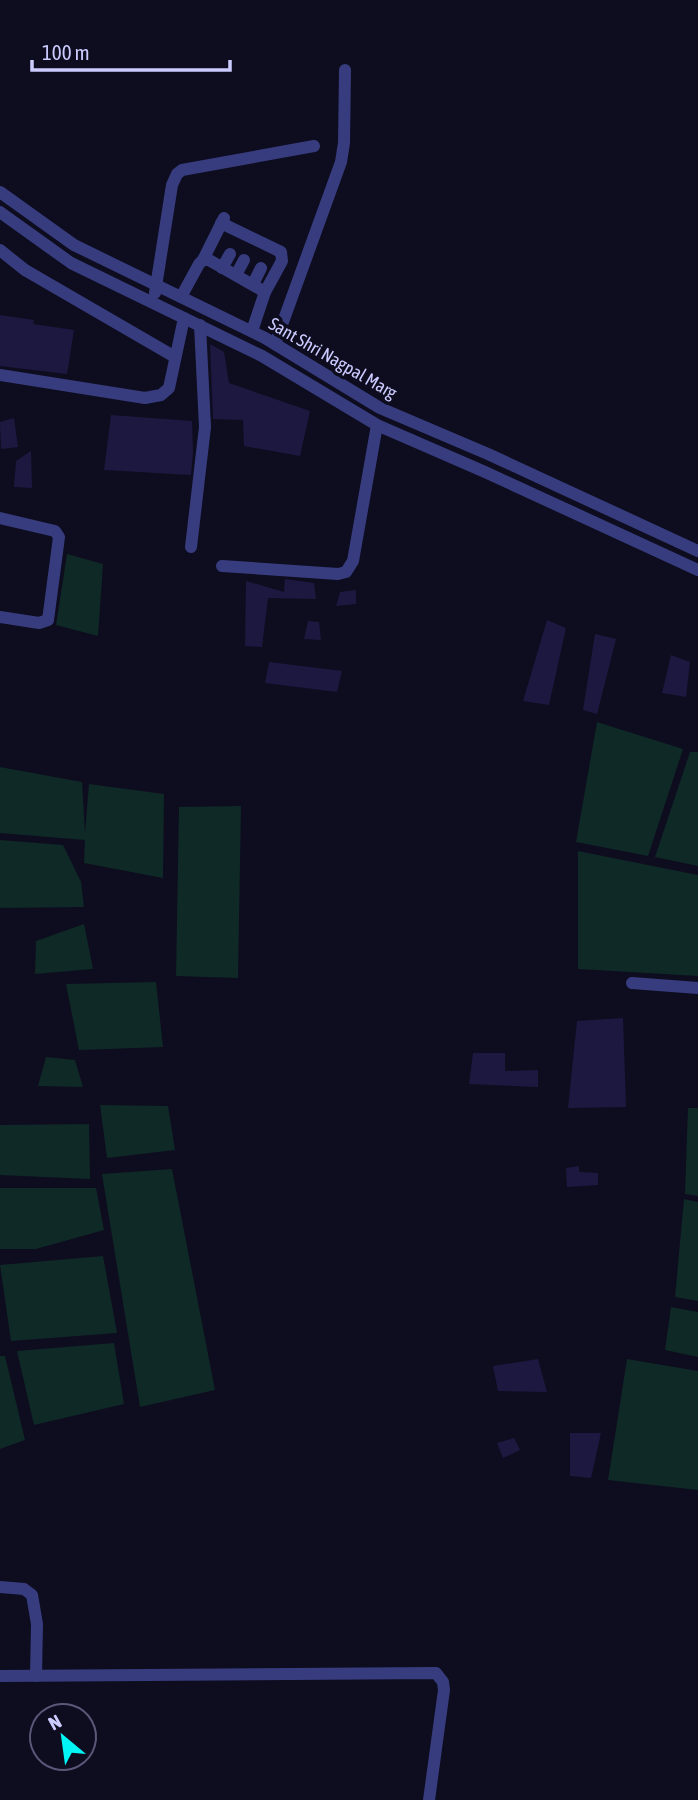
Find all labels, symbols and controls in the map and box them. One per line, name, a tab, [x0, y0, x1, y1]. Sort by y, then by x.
scale bar	[32, 28, 229, 72]
text: 100 m	[42, 40, 90, 64]
street label: Sant Shri Nagpal Marg	[265, 313, 401, 403]
north arrow	[28, 1702, 98, 1772]
text: N	[45, 1710, 65, 1734]

